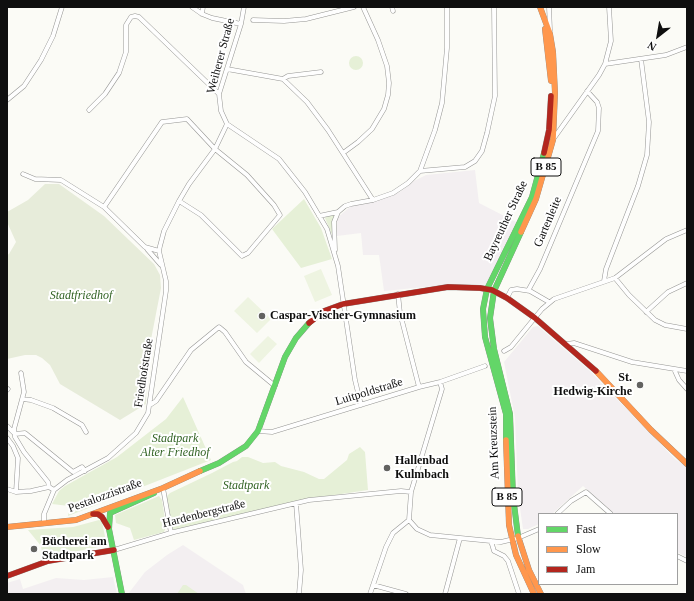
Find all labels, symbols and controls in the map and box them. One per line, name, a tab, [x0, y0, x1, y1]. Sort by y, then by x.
north arrow	[638, 16, 678, 56]
street label: Weiherer Straße	[204, 17, 238, 95]
text: N	[645, 39, 658, 53]
road number: B 85	[531, 158, 561, 176]
street label: Bayreuther Straße	[481, 179, 531, 263]
street label: Gartenleite	[531, 195, 565, 249]
park label: Stadtfriedhof	[50, 289, 112, 303]
place label: Caspar-Vischer-Gymnasium	[270, 309, 416, 323]
marker: Caspar-Vischer-Gymnasium	[257, 311, 267, 321]
street label: Friedhofstraße	[131, 337, 157, 409]
place label: St. Hedwig-Kirche	[554, 371, 632, 399]
street label: Luitpoldstraße	[333, 375, 405, 409]
marker: St. Hedwig-Kirche	[635, 380, 645, 390]
street label: Am Kreuzstein	[486, 406, 502, 480]
park label: Stadtpark Alter Friedhof	[141, 432, 209, 460]
place label: Hallenbad Kulmbach	[395, 454, 449, 482]
marker: Hallenbad Kulmbach	[382, 463, 392, 473]
street label: Pestalozzistraße	[66, 476, 144, 516]
park label: Stadtpark	[223, 479, 269, 493]
road number: B 85	[492, 488, 522, 506]
street label: Hardenbergstraße	[161, 497, 247, 531]
legend	[538, 513, 678, 585]
text: Fast	[576, 522, 596, 536]
place label: Bücherei am Stadtpark	[42, 535, 107, 563]
text: Slow	[576, 542, 601, 556]
marker: Bücherei am Stadtpark	[29, 544, 39, 554]
text: Jam	[576, 562, 595, 576]

